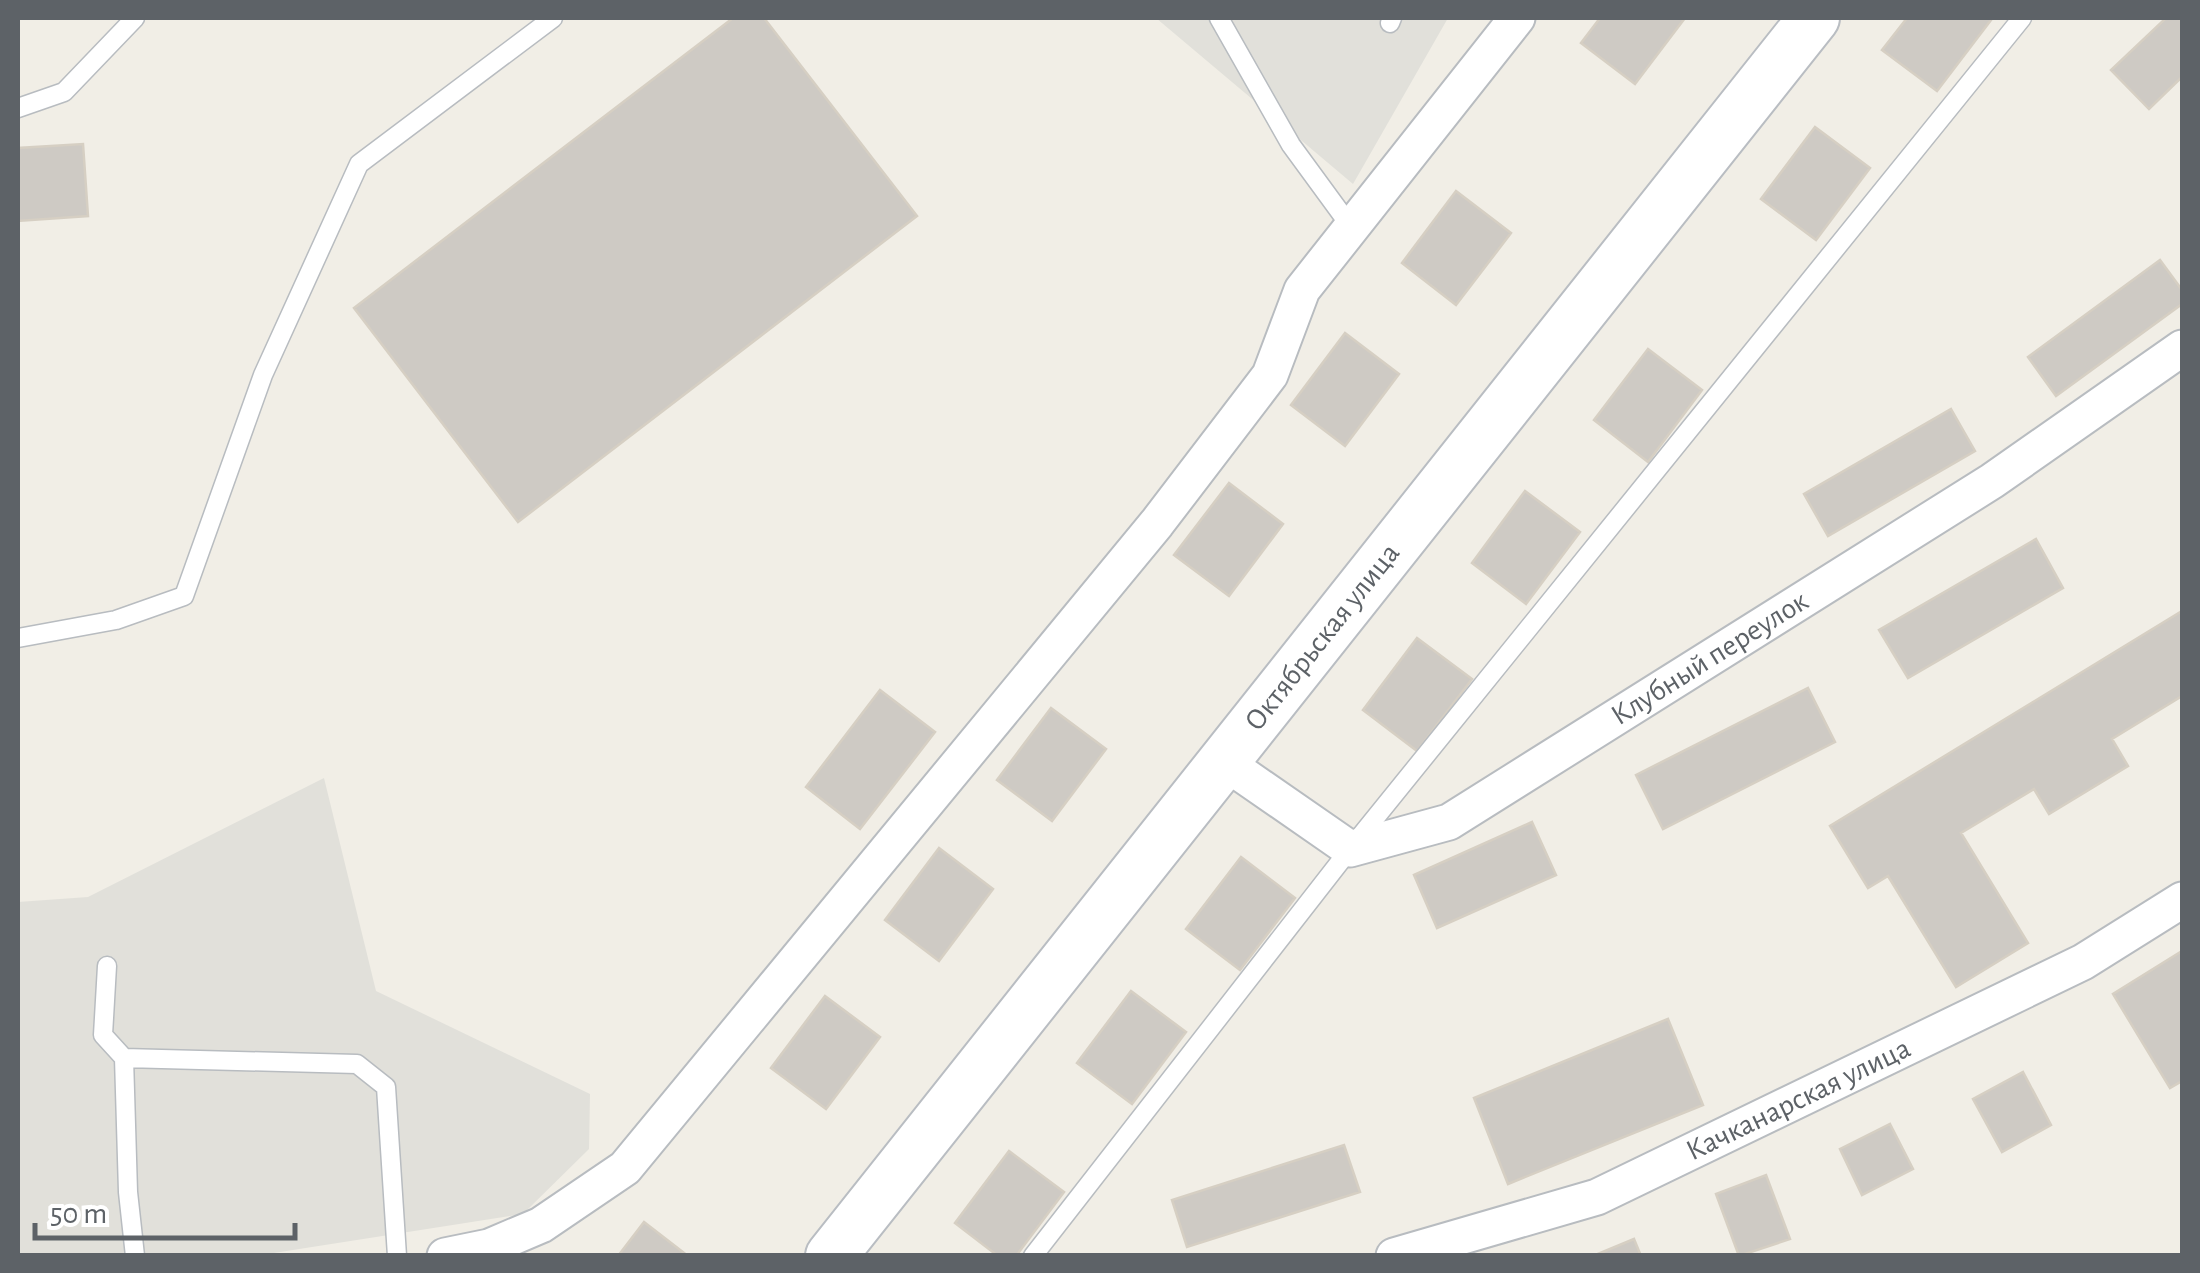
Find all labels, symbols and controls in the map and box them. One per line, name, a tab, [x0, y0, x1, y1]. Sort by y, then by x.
street label: Октябрьская улица	[1239, 538, 1405, 737]
street label: Клубный переулок	[1606, 585, 1814, 731]
street label: Качканарская улица	[1682, 1033, 1915, 1166]
scale bar	[35, 1178, 295, 1240]
text: 50 m	[50, 1199, 107, 1229]

